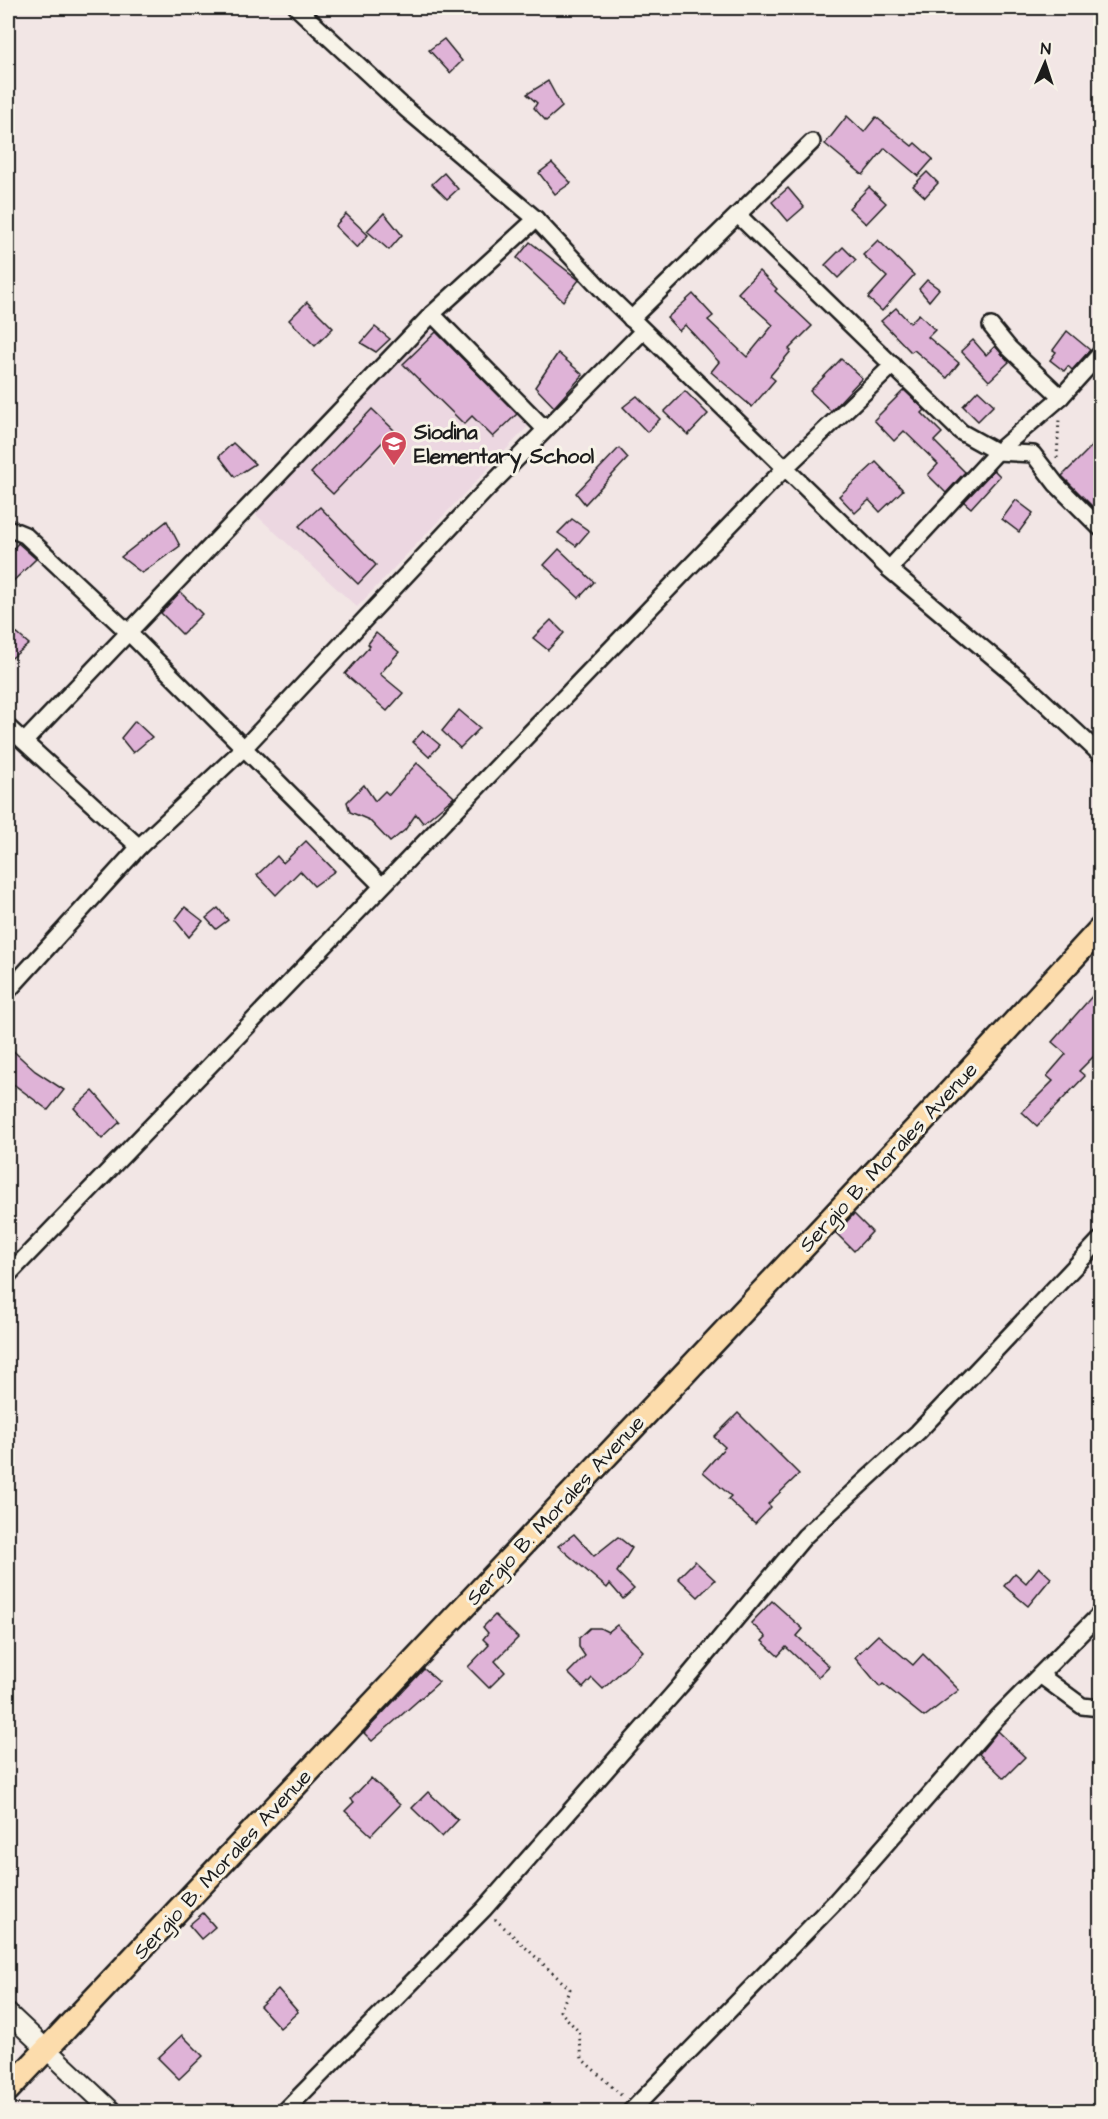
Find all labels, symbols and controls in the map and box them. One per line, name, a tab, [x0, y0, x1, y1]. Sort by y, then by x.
north arrow	[1015, 33, 1075, 93]
text: N	[1040, 38, 1051, 60]
place label: Siodina Elementary School	[413, 418, 595, 474]
school or university icon: Siodina Elementary School	[379, 429, 409, 467]
street label: Sergio B. Morales Avenue	[792, 1056, 986, 1260]
street label: Sergio B. Morales Avenue	[459, 1409, 653, 1613]
street label: Sergio B. Morales Avenue	[126, 1763, 320, 1967]

